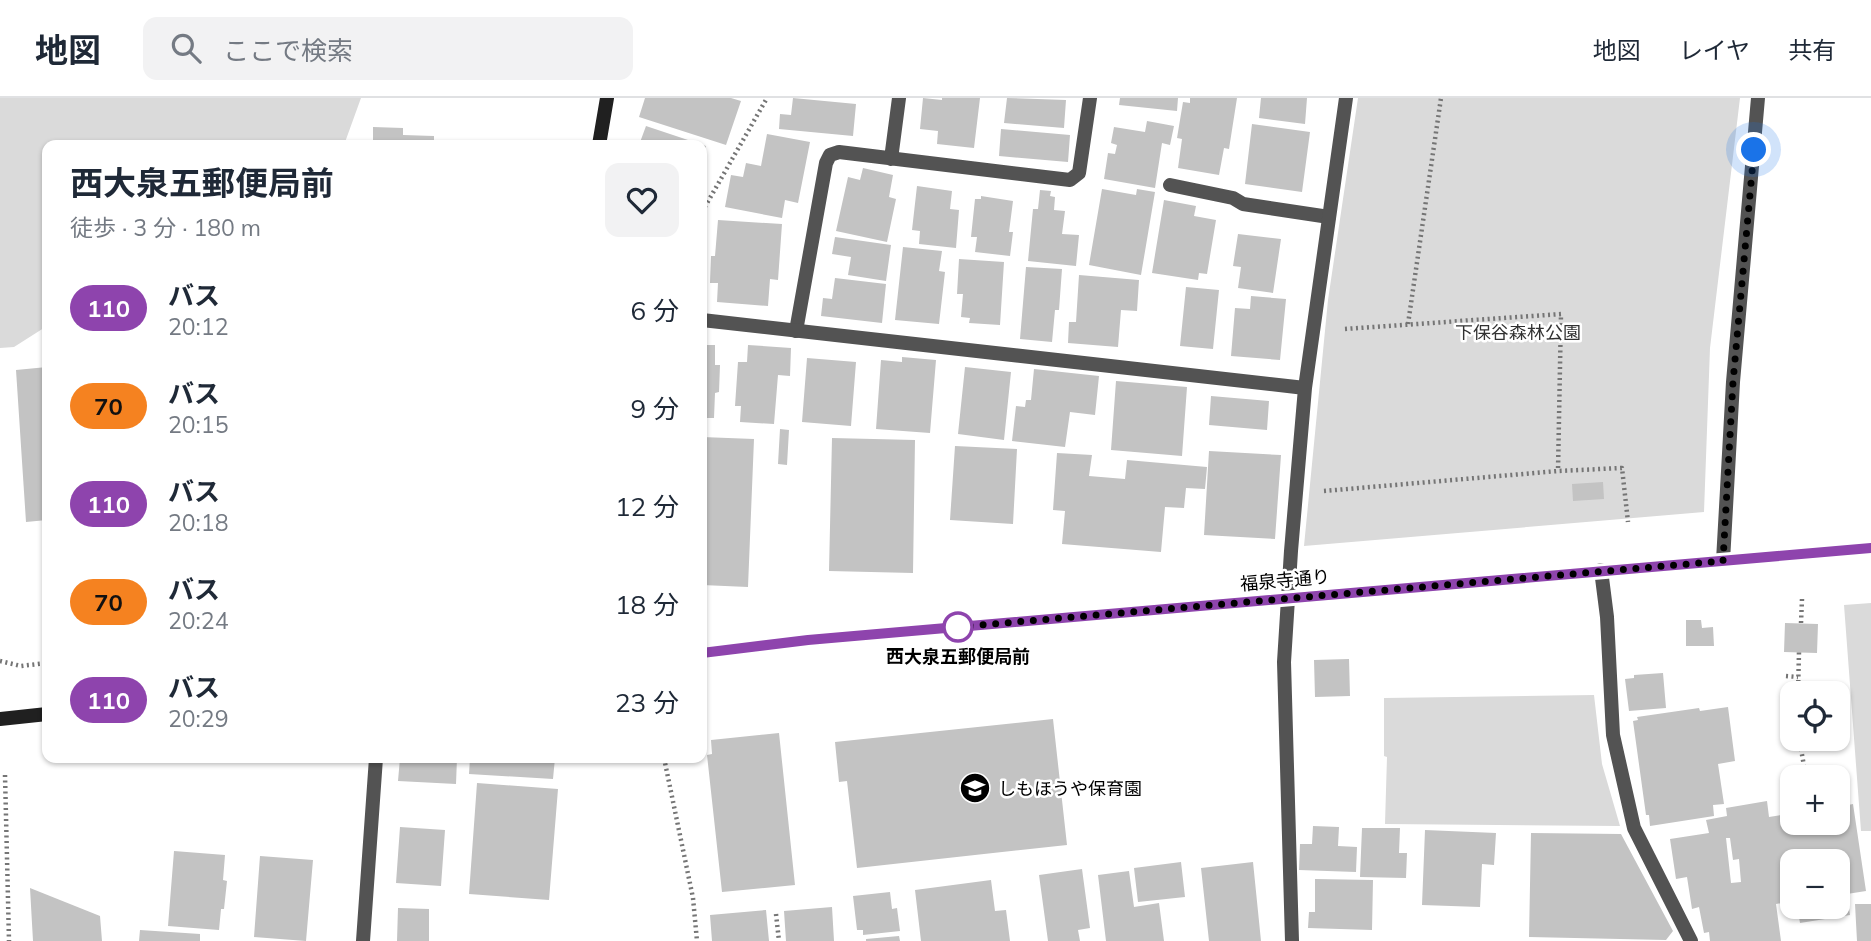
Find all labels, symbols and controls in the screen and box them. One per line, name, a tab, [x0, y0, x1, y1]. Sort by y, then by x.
search box	[143, 17, 633, 80]
text: 地図	[35, 29, 101, 70]
icon: search	[167, 29, 205, 67]
text: ここで検索	[223, 34, 353, 67]
text: 地図	[1593, 35, 1641, 65]
text: レイヤ	[1679, 35, 1750, 65]
text: 共有	[1788, 35, 1836, 65]
your location	[1736, 132, 1771, 167]
text: 西大泉五郵便局前	[70, 162, 334, 203]
button: heart	[605, 163, 679, 237]
text: 徒歩 · 3 分 · 180 m	[70, 213, 261, 242]
text: バス	[168, 279, 220, 312]
text: 110	[87, 293, 130, 323]
text: 6 分	[631, 294, 679, 327]
text: 20:12	[168, 312, 228, 341]
park label: 下保谷森林公園	[1455, 321, 1581, 344]
text: バス	[168, 377, 220, 410]
text: 70	[94, 391, 123, 421]
text: 9 分	[631, 392, 679, 425]
text: 20:15	[168, 410, 228, 439]
text: バス	[168, 475, 220, 508]
text: 110	[87, 489, 130, 519]
text: 12 分	[615, 490, 679, 523]
text: 20:18	[168, 508, 228, 537]
street label: 福泉寺通り	[1239, 565, 1331, 595]
text: バス	[168, 573, 220, 606]
text: 70	[94, 587, 123, 617]
text: 18 分	[615, 588, 679, 621]
text: 20:24	[168, 606, 228, 635]
marker: 西大泉五郵便局前	[943, 612, 973, 642]
place label: 西大泉五郵便局前	[886, 645, 1030, 668]
text: バス	[168, 671, 220, 704]
map controls	[1780, 681, 1850, 919]
button: locate	[1780, 681, 1850, 751]
text: 110	[87, 685, 130, 715]
text: 23 分	[615, 686, 679, 719]
text: 20:29	[168, 704, 228, 733]
button: +	[1780, 765, 1850, 835]
school or university icon: しもほうや保育園	[958, 771, 992, 805]
place label: しもほうや保育園	[998, 777, 1142, 800]
button: −	[1780, 849, 1850, 919]

